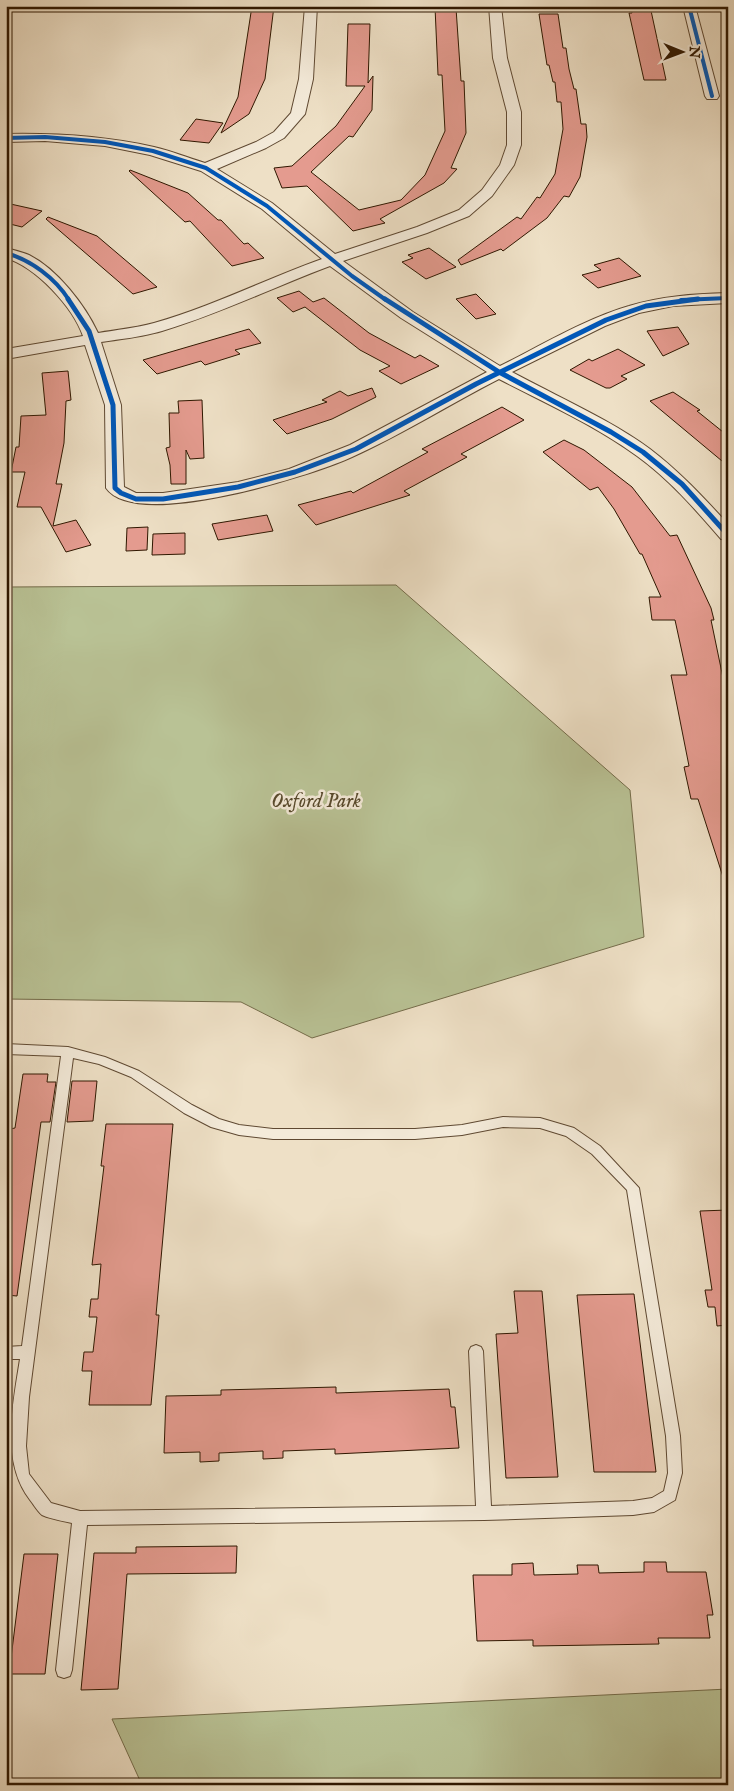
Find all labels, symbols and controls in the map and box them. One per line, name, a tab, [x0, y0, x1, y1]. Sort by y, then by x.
north arrow	[656, 28, 706, 78]
text: N	[685, 45, 703, 58]
park label: Oxford Park	[271, 789, 361, 814]

